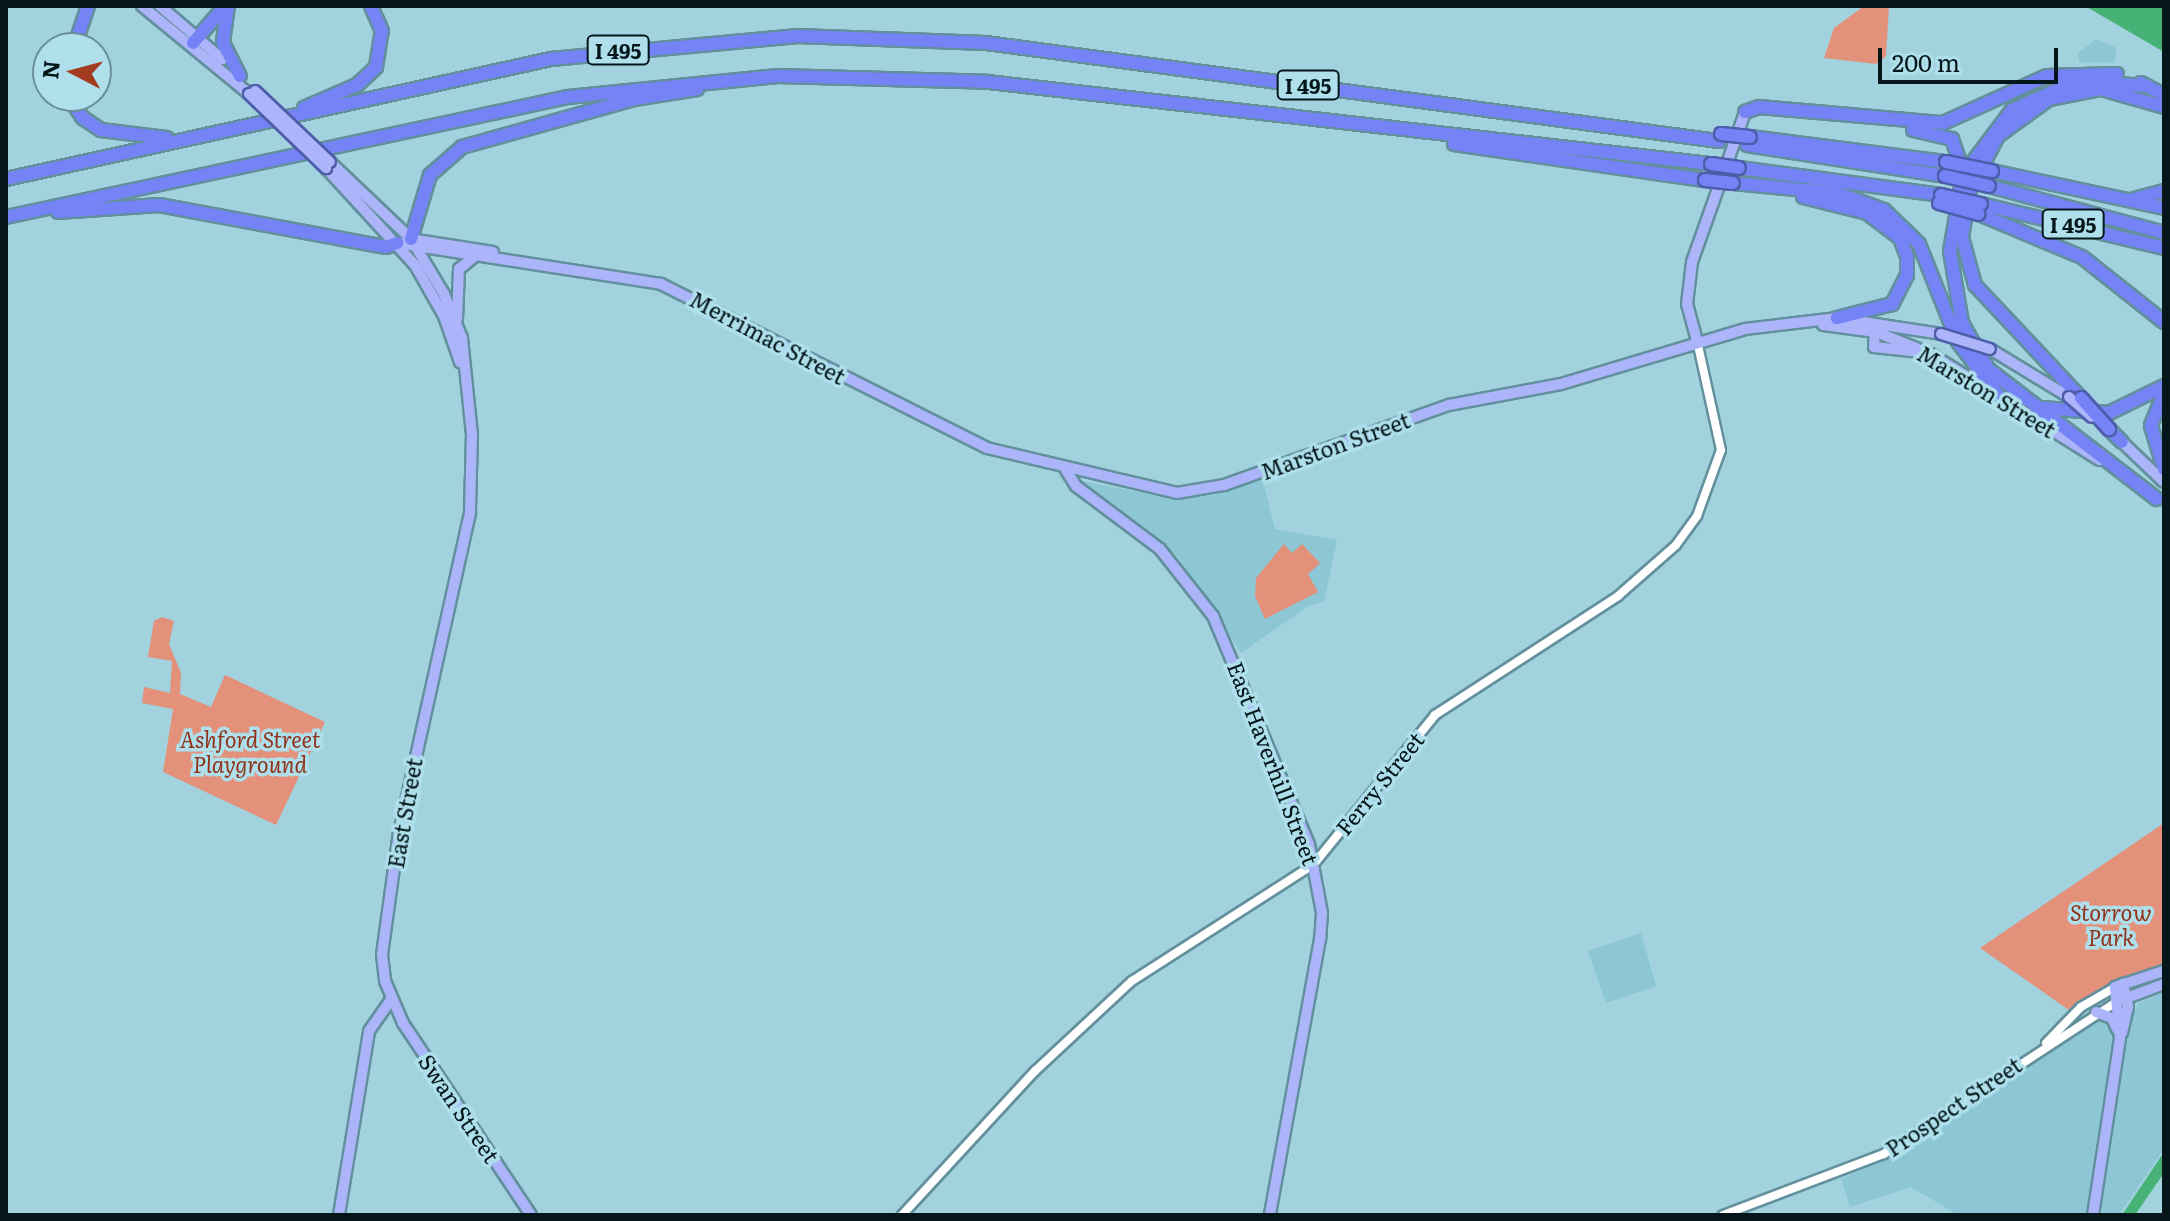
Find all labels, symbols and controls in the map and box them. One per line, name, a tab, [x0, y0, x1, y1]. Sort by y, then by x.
north arrow	[32, 32, 112, 112]
scale bar	[1882, 32, 2062, 82]
road number: I 495	[586, 34, 650, 66]
text: 200 m	[1892, 44, 1960, 79]
text: N	[32, 59, 67, 81]
road number: I 495	[1276, 69, 1340, 101]
road number: I 495	[2041, 208, 2105, 240]
street label: Merrimac Street	[686, 285, 850, 389]
street label: Marston Street	[1913, 339, 2061, 443]
street label: Marston Street	[1257, 406, 1413, 484]
street label: East Haverhill Street	[1223, 658, 1325, 868]
park label: Ashford Street Playground	[179, 725, 321, 776]
street label: Ferry Street	[1330, 726, 1428, 840]
street label: East Street	[381, 756, 427, 870]
park label: Storrow Park	[2070, 898, 2152, 950]
street label: Swan Street	[414, 1049, 506, 1167]
street label: Prospect Street	[1880, 1051, 2026, 1161]

